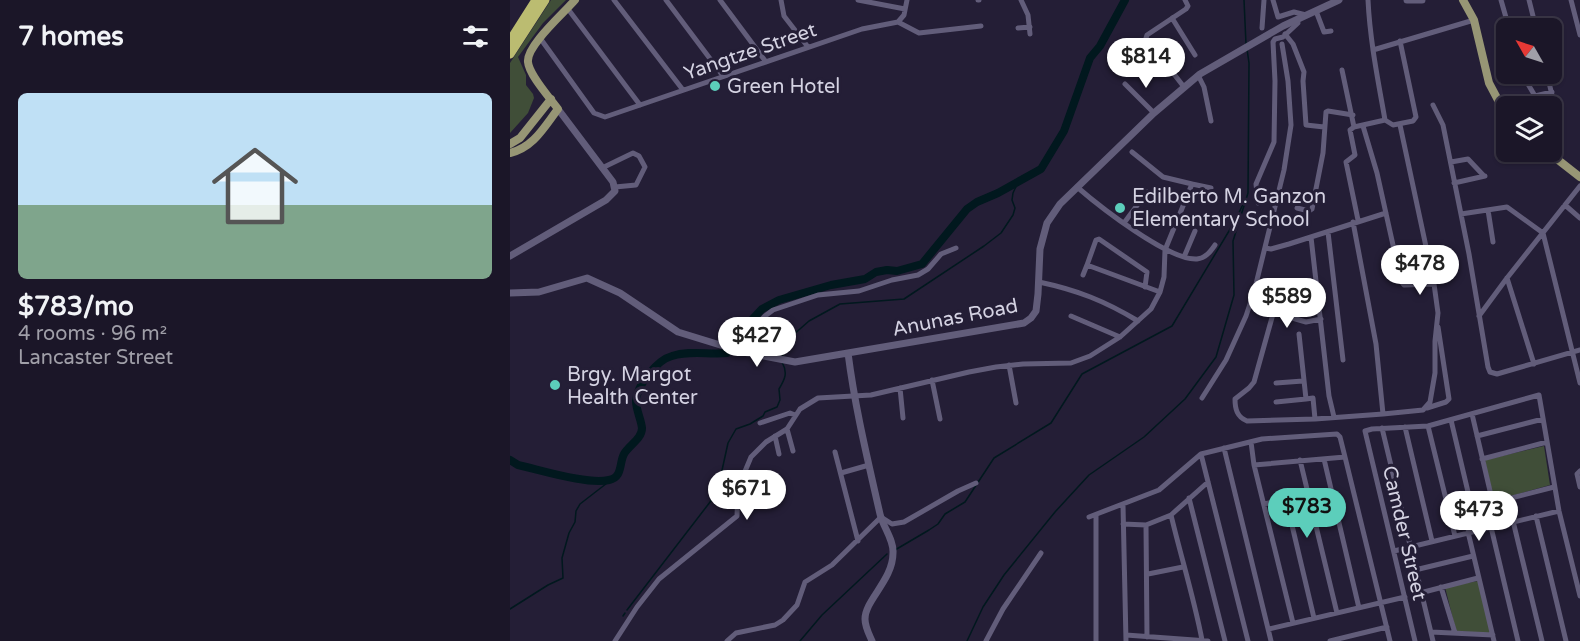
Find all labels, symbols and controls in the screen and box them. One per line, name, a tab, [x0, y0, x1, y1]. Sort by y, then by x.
street label: Yangtze Street	[681, 18, 820, 86]
north arrow	[1496, 18, 1562, 84]
map controls	[1496, 18, 1562, 162]
icon: filters	[459, 20, 492, 53]
text: 7 homes	[18, 21, 124, 52]
pin: $814	[1110, 38, 1182, 89]
text: $814	[1121, 45, 1171, 69]
place label: Green Hotel	[727, 75, 840, 99]
marker: Green Hotel	[708, 79, 722, 93]
button: layers	[1496, 96, 1562, 162]
icon: home	[201, 132, 309, 240]
place label: Edilberto M. Ganzon Elementary School	[1132, 185, 1326, 232]
marker: Edilberto M. Ganzon Elementary School	[1113, 201, 1127, 215]
pin: $478	[1384, 245, 1456, 296]
text: $478	[1395, 252, 1445, 276]
pin: $589	[1251, 278, 1323, 329]
text: $589	[1262, 285, 1312, 309]
text: $783/mo	[18, 291, 134, 322]
street label: Anunas Road	[890, 294, 1020, 342]
pin: $427	[721, 317, 793, 368]
text: 4 rooms · 96 m²	[18, 322, 167, 346]
text: $427	[732, 324, 782, 348]
text: Lancaster Street	[18, 346, 173, 370]
place label: Brgy. Margot Health Center	[567, 363, 698, 410]
marker: Brgy. Margot Health Center	[548, 378, 562, 392]
street label: Camder Street	[1377, 464, 1431, 603]
pin: $671	[711, 470, 783, 521]
text: $671	[722, 477, 772, 501]
pin: $783	[1271, 488, 1343, 539]
pin: $473	[1443, 491, 1515, 542]
text: $783	[1282, 495, 1332, 519]
text: $473	[1454, 498, 1504, 522]

